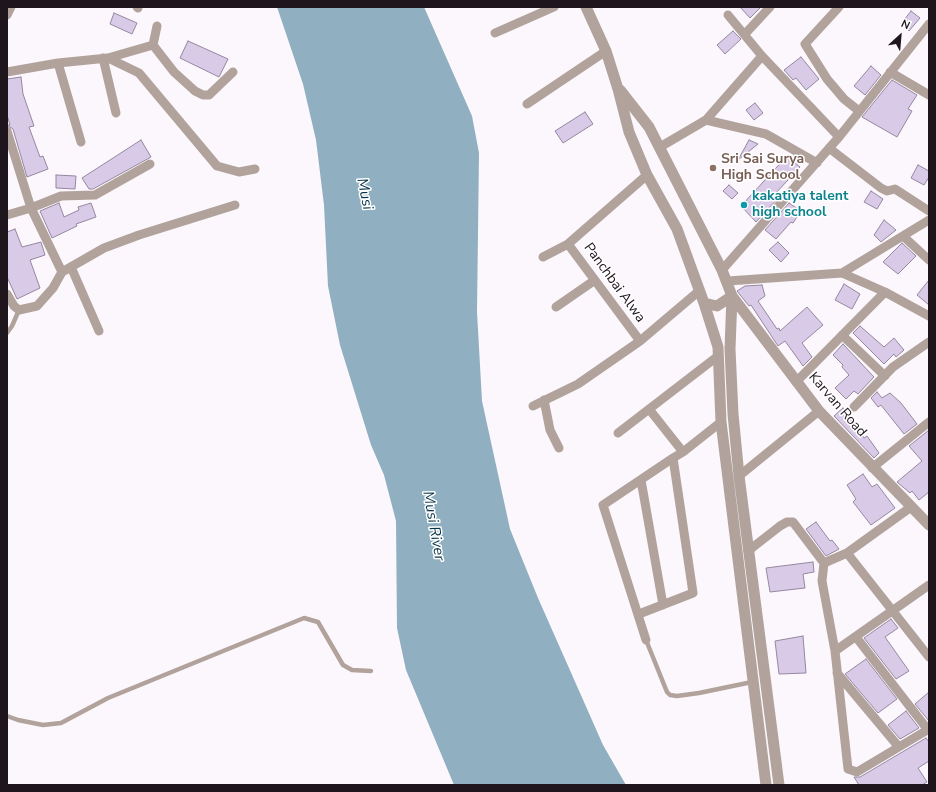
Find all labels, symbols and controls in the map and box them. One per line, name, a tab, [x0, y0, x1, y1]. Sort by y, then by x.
north arrow	[880, 16, 920, 56]
text: N	[898, 16, 912, 33]
place label: Sri Sai Surya High School	[721, 152, 804, 184]
marker: Sri Sai Surya High School	[708, 163, 718, 173]
water label: Musi	[352, 177, 376, 211]
place label: kakatiya talent high school	[752, 189, 848, 222]
marker: kakatiya talent high school	[739, 200, 749, 210]
street label: Panchbai Alwa	[580, 240, 648, 326]
street label: Karvan Road	[804, 369, 870, 441]
water label: Musi River	[418, 490, 448, 562]

